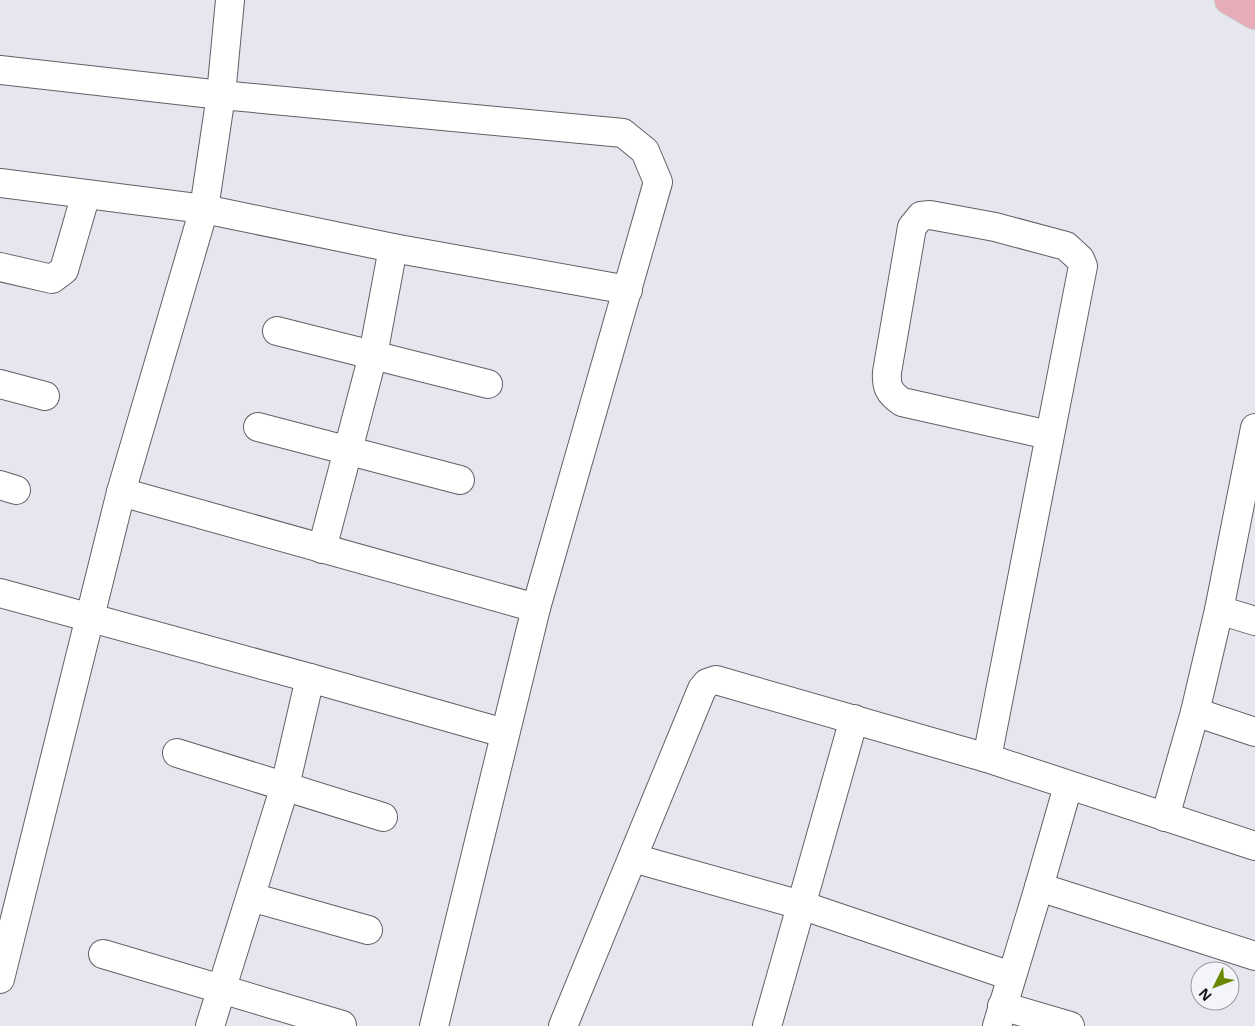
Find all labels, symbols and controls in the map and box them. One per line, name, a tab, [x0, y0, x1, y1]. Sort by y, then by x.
north arrow	[1190, 961, 1240, 1011]
text: N	[1194, 984, 1216, 1006]

